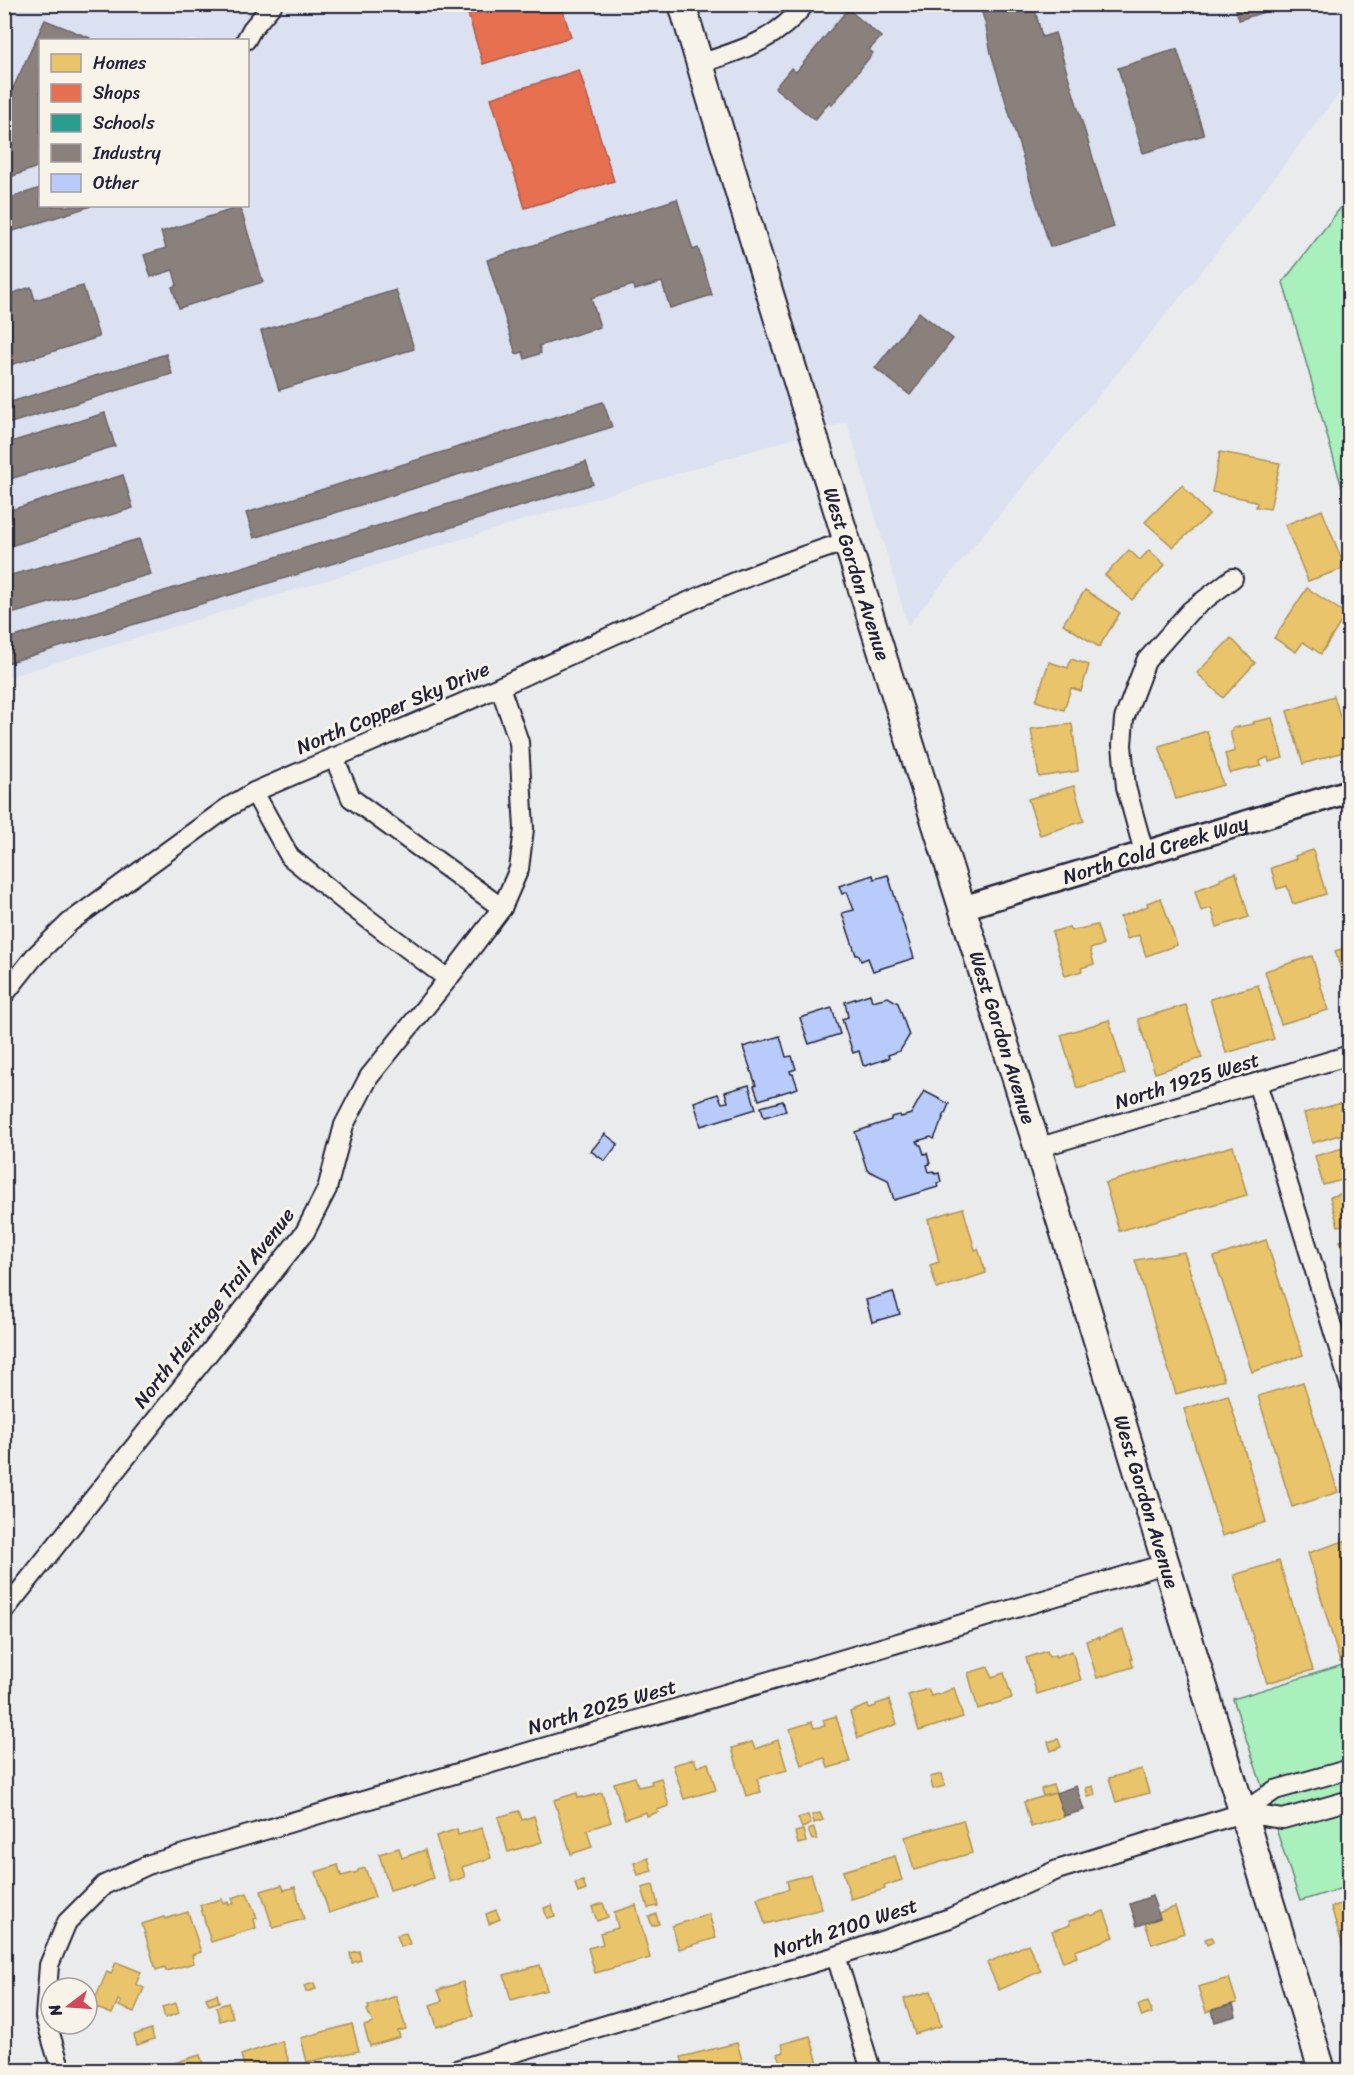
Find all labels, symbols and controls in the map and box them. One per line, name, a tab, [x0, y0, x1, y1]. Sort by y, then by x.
legend	[39, 39, 249, 207]
text: Homes	[93, 47, 147, 79]
text: Shops	[93, 77, 140, 109]
text: Schools	[93, 107, 155, 139]
text: Industry	[92, 137, 162, 169]
text: Other	[93, 167, 140, 199]
street label: West Gordon Avenue	[813, 483, 901, 665]
street label: North Copper Sky Drive	[291, 651, 495, 765]
street label: North Cold Creek Way	[1058, 805, 1253, 894]
street label: West Gordon Avenue	[959, 946, 1047, 1129]
street label: North 1925 West	[1110, 1042, 1264, 1120]
street label: North Heritage Trail Avenue	[124, 1200, 304, 1416]
street label: West Gordon Avenue	[1104, 1410, 1190, 1593]
street label: North 2025 West	[523, 1669, 681, 1745]
street label: North 2100 West	[768, 1888, 922, 1968]
north arrow	[39, 1976, 99, 2036]
text: N	[39, 2000, 71, 2021]

